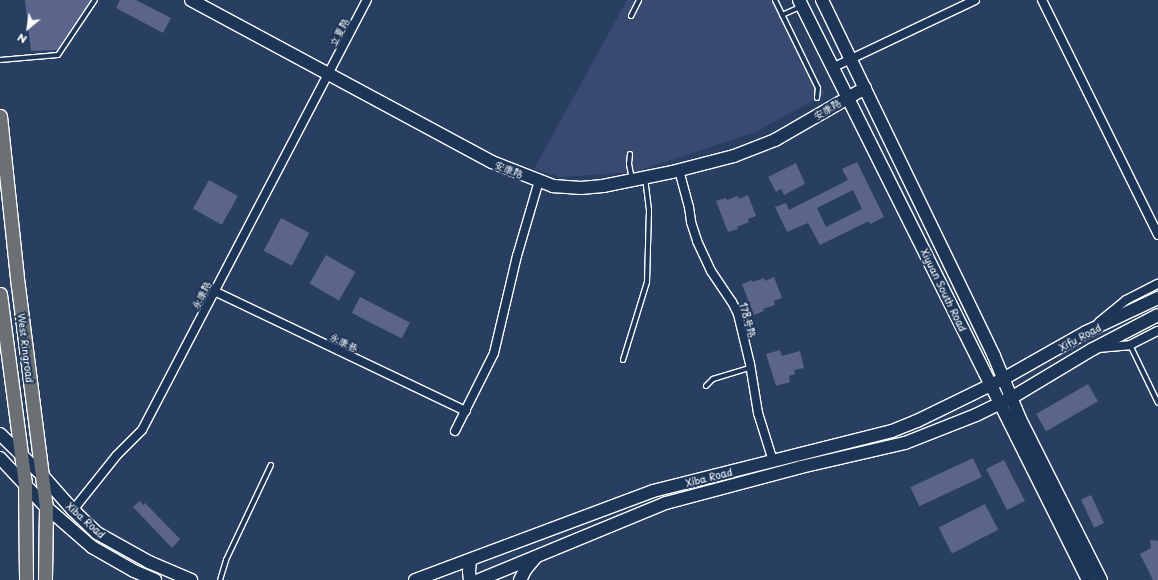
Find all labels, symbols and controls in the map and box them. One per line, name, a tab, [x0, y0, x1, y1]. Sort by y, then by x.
north arrow	[8, 8, 48, 48]
street label: 立夏路	[327, 16, 351, 48]
text: N	[14, 29, 30, 48]
street label: 安康路	[811, 96, 843, 122]
street label: 安康路	[493, 158, 525, 180]
street label: Xiyuan South Road	[919, 247, 969, 333]
street label: 永康路	[189, 279, 213, 311]
street label: 178号路	[737, 301, 759, 339]
street label: West Ringroad	[16, 313, 36, 383]
street label: Xifu Road	[1057, 321, 1103, 353]
street label: 永康巷	[328, 330, 360, 354]
street label: Xiba Road	[684, 465, 734, 489]
street label: Xiba Road	[64, 499, 108, 541]

